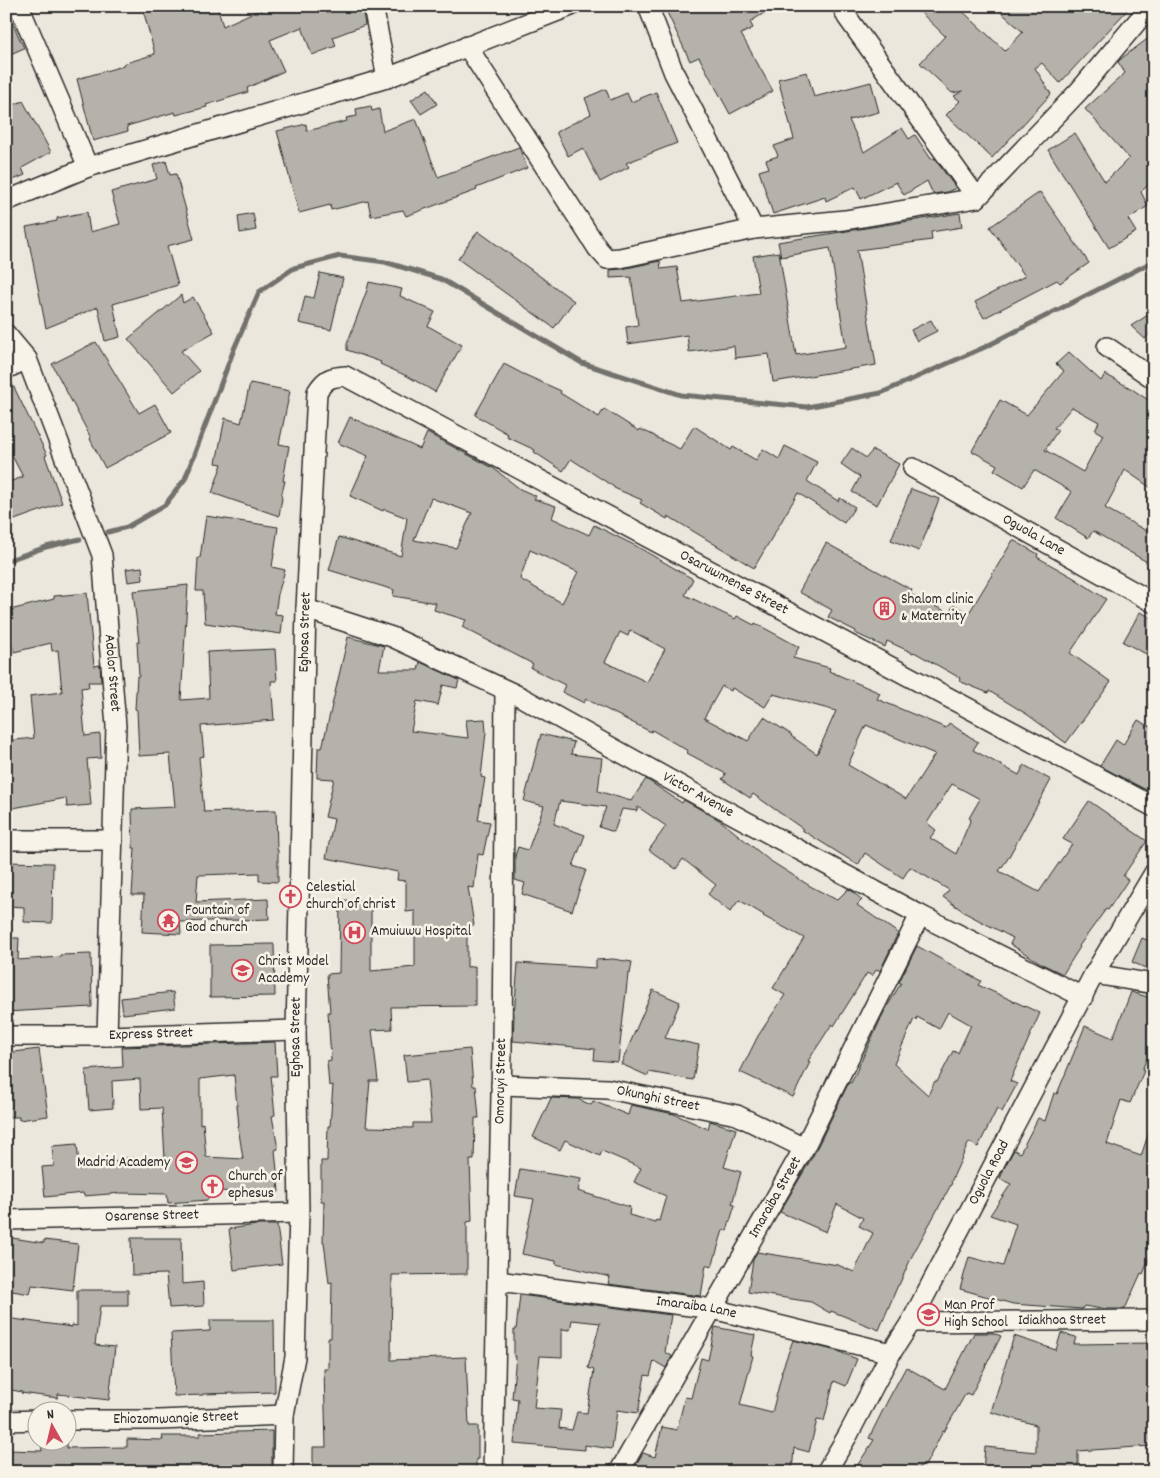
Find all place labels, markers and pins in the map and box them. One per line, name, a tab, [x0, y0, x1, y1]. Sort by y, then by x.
place label: Shalom clinic & Maternity	[901, 589, 974, 628]
building icon: Shalom clinic & Maternity	[873, 597, 897, 621]
place label: Celestial church of christ	[306, 877, 396, 916]
church icon: Celestial church of christ	[278, 885, 302, 909]
place label: Fountain of God church	[185, 900, 250, 939]
temple icon: Fountain of God church	[157, 908, 181, 932]
hospital icon: Amuiuwu Hospital	[343, 920, 367, 944]
place label: Amuiuwu Hospital	[371, 921, 472, 943]
place label: Christ Model Academy	[258, 951, 329, 990]
school or university icon: Christ Model Academy	[230, 959, 254, 983]
school or university icon: Madrid Academy	[174, 1151, 198, 1175]
place label: Madrid Academy	[77, 1152, 171, 1174]
place label: Church of ephesus	[228, 1166, 283, 1205]
church icon: Church of ephesus	[200, 1174, 224, 1198]
place label: Man Prof High School	[944, 1295, 1008, 1334]
school or university icon: Man Prof High School	[916, 1303, 940, 1327]

